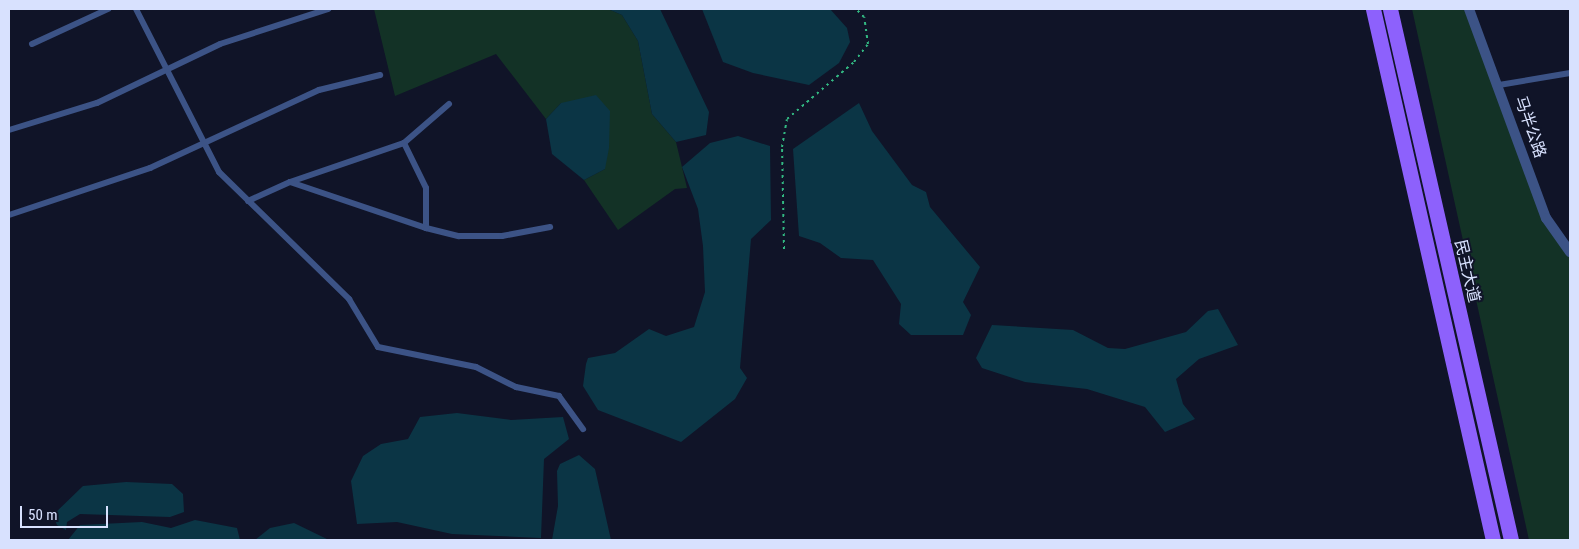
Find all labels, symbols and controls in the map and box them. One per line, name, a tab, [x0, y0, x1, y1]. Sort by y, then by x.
street label: 马半公路	[1511, 94, 1549, 160]
street label: 民主大道	[1450, 238, 1484, 304]
scale bar	[22, 496, 110, 528]
text: 50 m	[28, 506, 58, 524]

